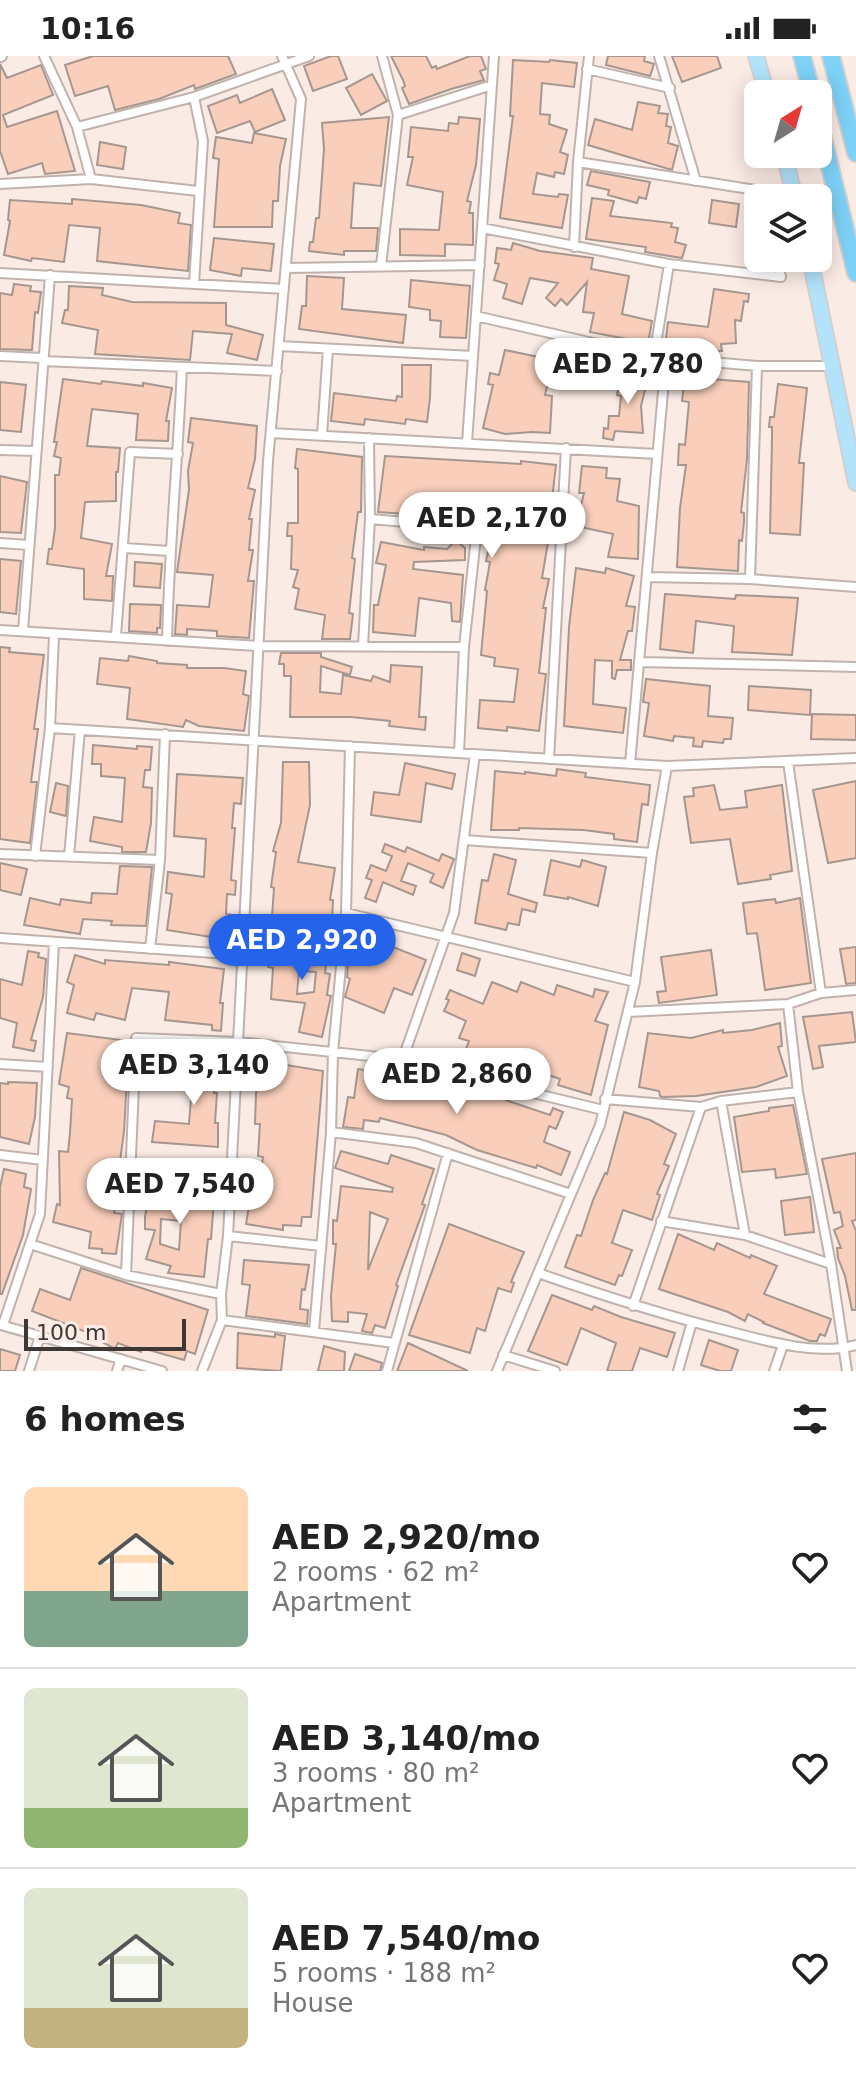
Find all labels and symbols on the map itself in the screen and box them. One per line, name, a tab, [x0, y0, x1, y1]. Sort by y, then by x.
north arrow	[744, 80, 832, 168]
pin: AED 2,780	[536, 338, 720, 406]
pin: AED 2,170	[400, 492, 584, 560]
pin: AED 2,920	[210, 914, 394, 982]
pin: AED 3,140	[102, 1039, 286, 1107]
pin: AED 2,860	[365, 1048, 549, 1116]
pin: AED 7,540	[88, 1158, 272, 1226]
scale bar	[24, 1315, 186, 1351]

